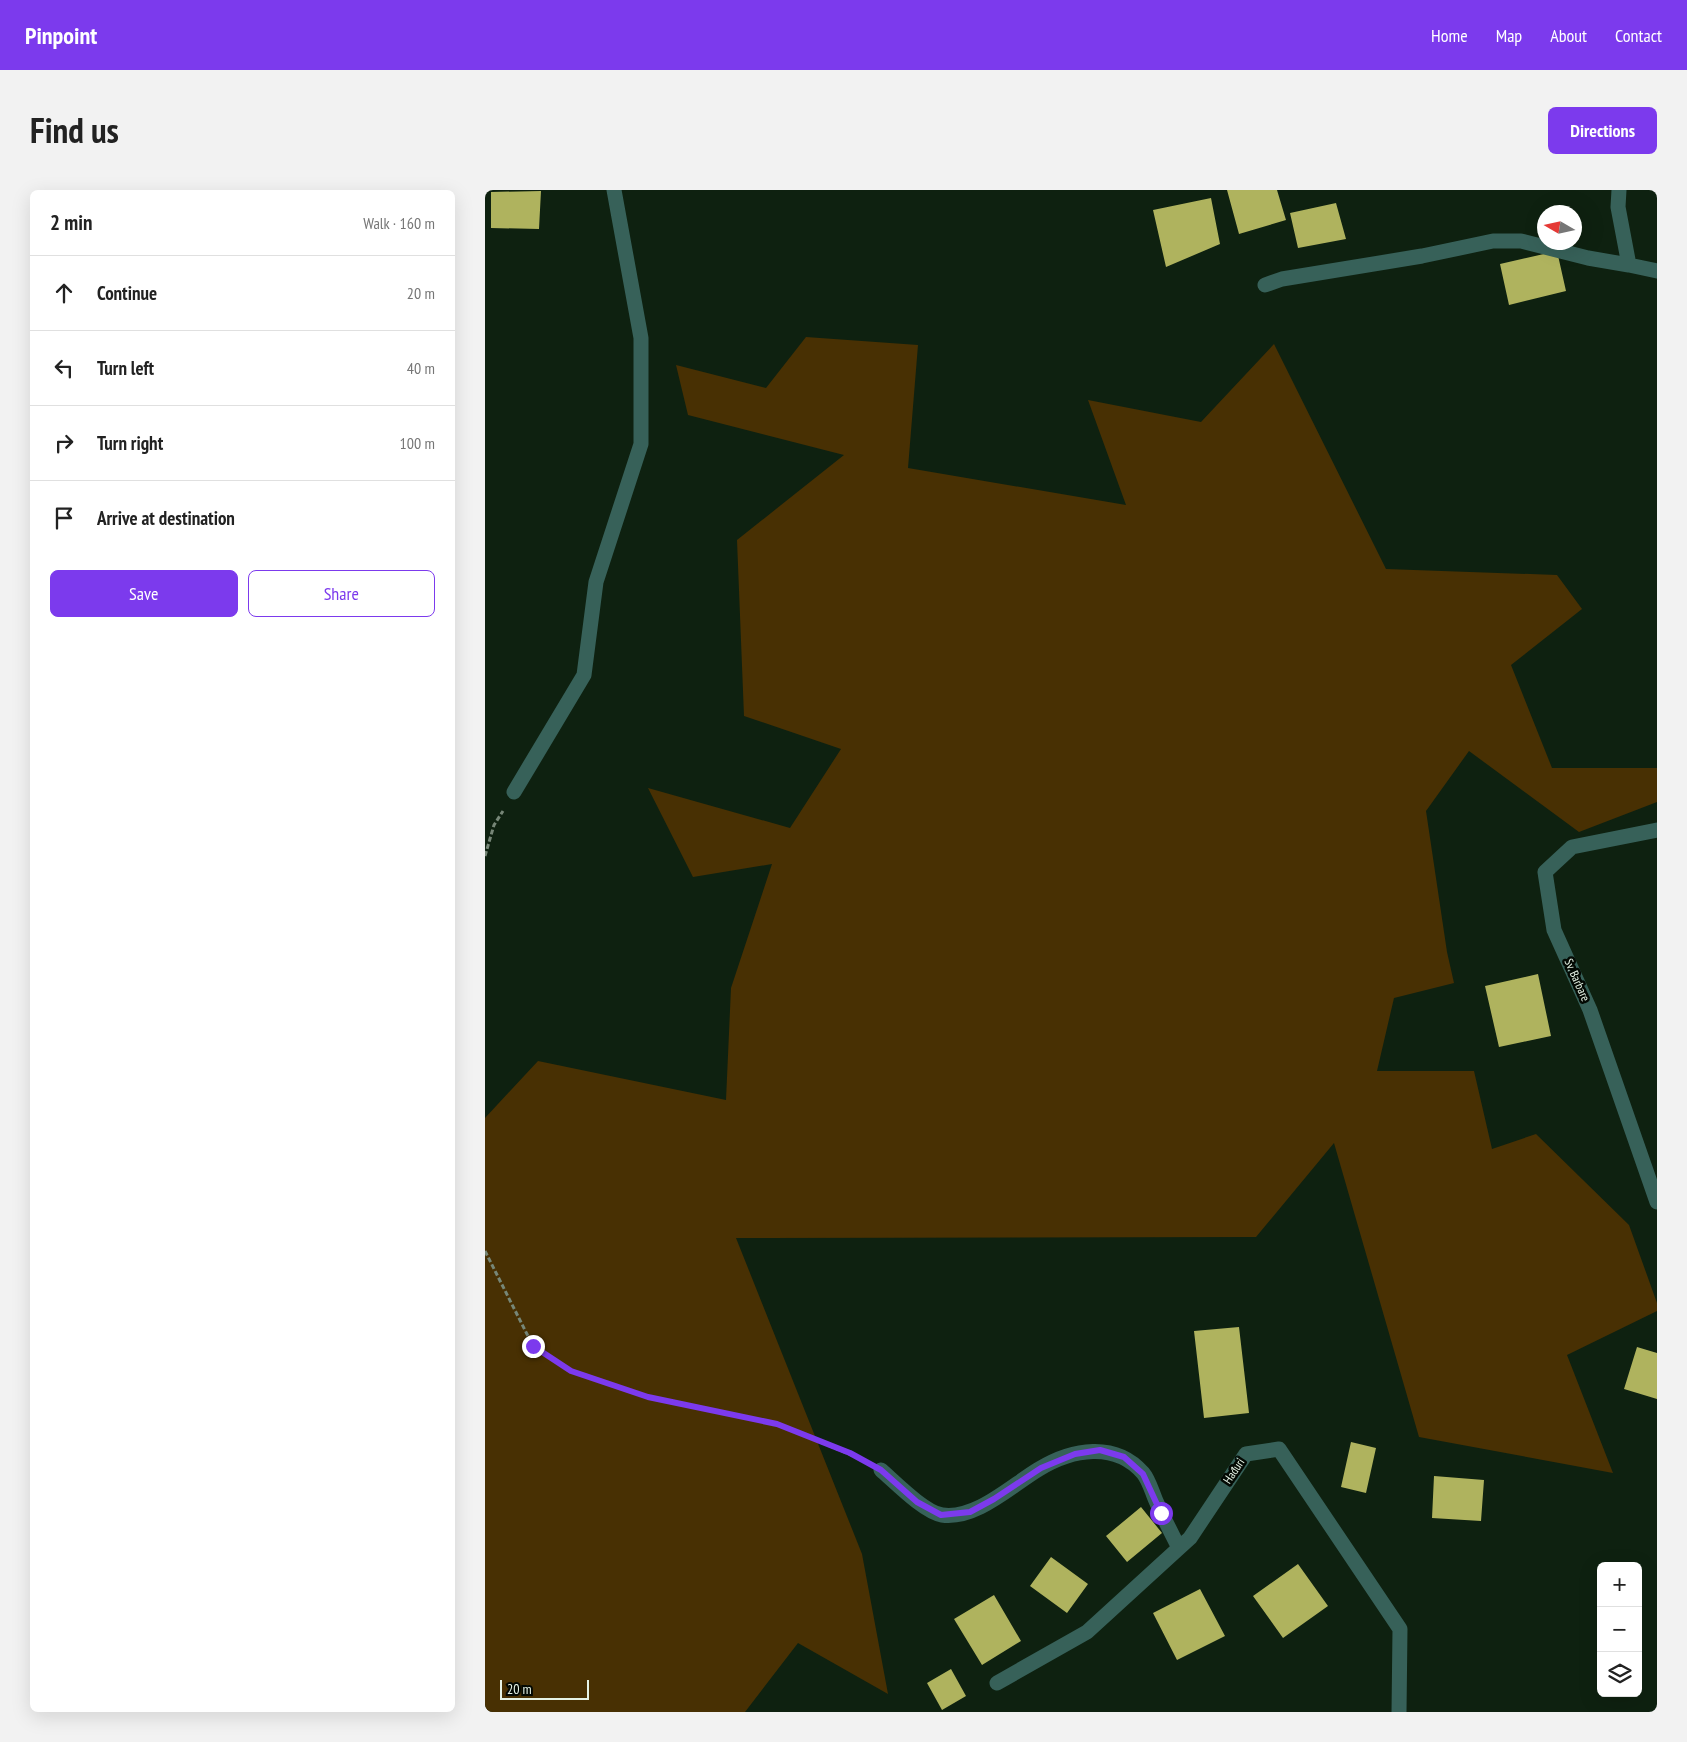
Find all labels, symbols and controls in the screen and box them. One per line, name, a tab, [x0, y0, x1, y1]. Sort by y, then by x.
text: Pinpoint	[25, 20, 97, 51]
text: Home	[1431, 24, 1468, 47]
text: Map	[1496, 24, 1522, 47]
text: About	[1550, 24, 1587, 47]
text: Contact	[1615, 24, 1662, 47]
text: Find us	[30, 107, 119, 153]
button: Directions	[1548, 107, 1657, 154]
north arrow	[1537, 205, 1582, 250]
text: 2 min	[50, 209, 92, 236]
text: Walk · 160 m	[363, 213, 435, 233]
icon: ahead	[50, 279, 78, 307]
text: Continue	[97, 281, 157, 305]
text: 20 m	[407, 283, 435, 303]
icon: left	[50, 354, 78, 382]
text: Turn left	[97, 356, 154, 380]
text: 40 m	[407, 358, 435, 378]
icon: right	[50, 429, 78, 457]
text: Turn right	[97, 431, 163, 455]
text: 100 m	[400, 433, 435, 453]
icon: arrive	[50, 504, 78, 532]
text: Arrive at destination	[97, 506, 235, 530]
button: Save	[50, 570, 238, 617]
button: Share	[248, 570, 435, 617]
street label: Sv. Barbare	[1561, 956, 1593, 1003]
route end	[522, 1335, 545, 1358]
street label: Hađuri	[1220, 1455, 1248, 1486]
route start	[1150, 1502, 1173, 1525]
map controls	[1597, 1562, 1642, 1697]
button: +	[1597, 1562, 1642, 1607]
button: −	[1597, 1607, 1642, 1652]
button: layers	[1597, 1652, 1642, 1697]
scale bar	[500, 1677, 589, 1700]
text: 20 m	[507, 1680, 532, 1698]

